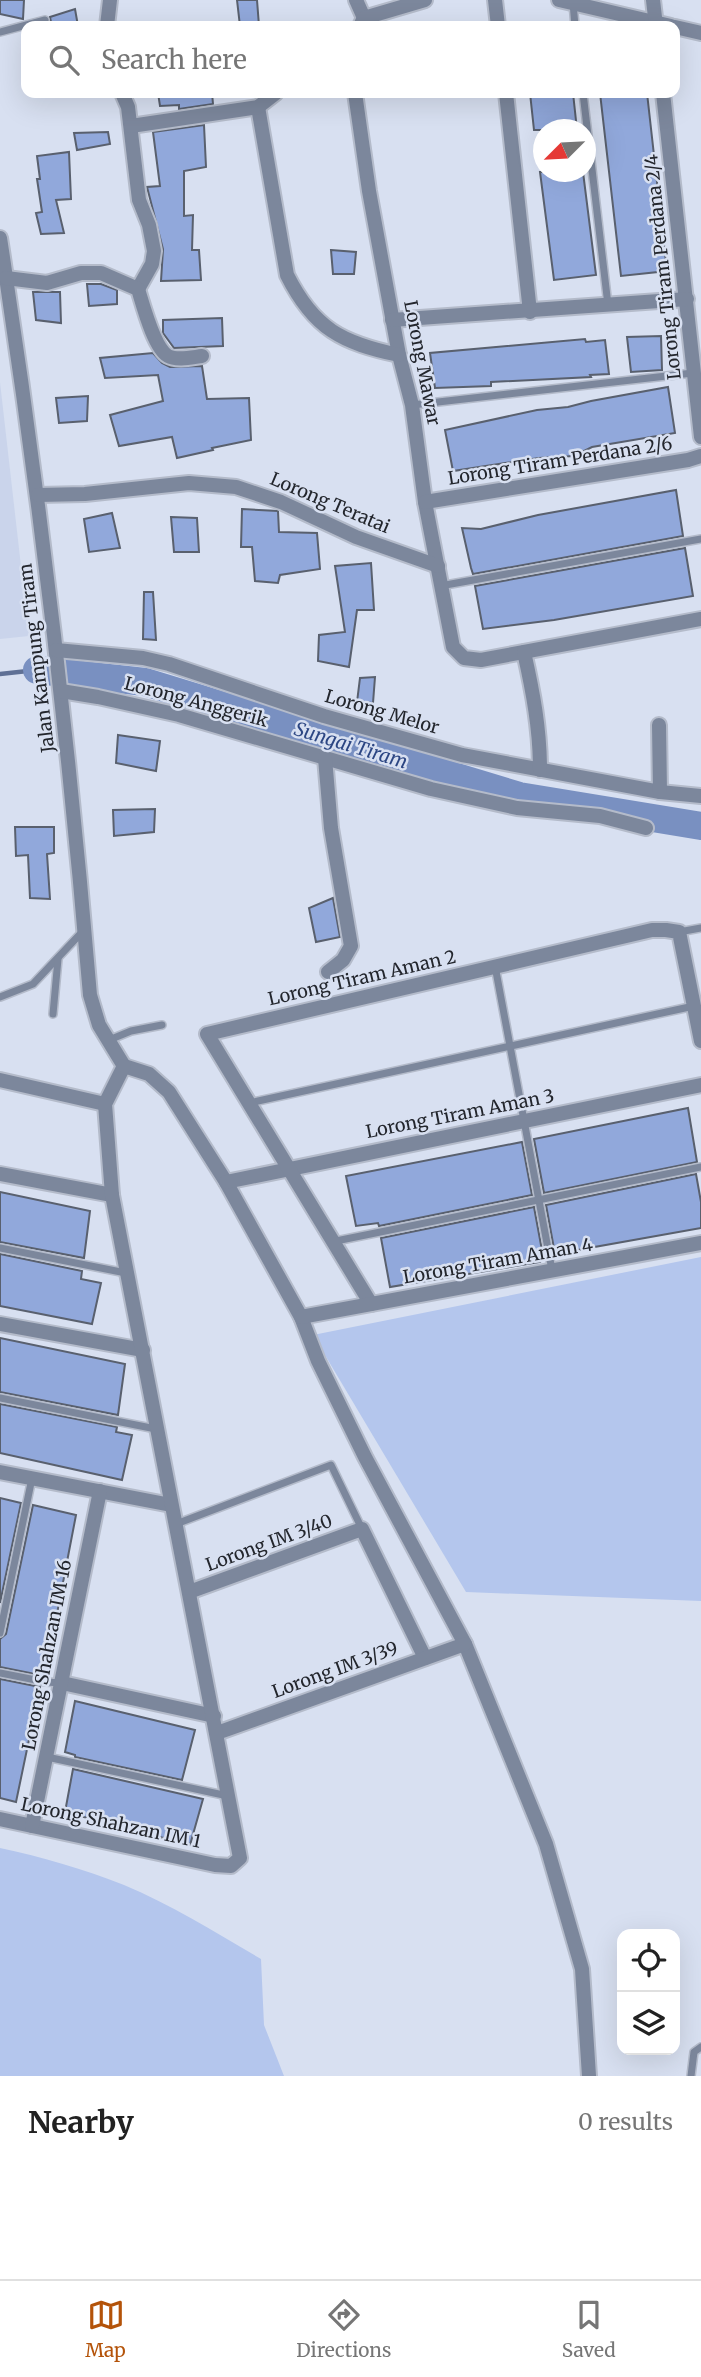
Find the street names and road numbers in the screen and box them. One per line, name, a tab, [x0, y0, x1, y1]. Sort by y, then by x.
street label: Lorong Tiram Perdana 2/4	[639, 153, 686, 381]
street label: Lorong Mawar	[399, 298, 446, 427]
street label: Lorong Tiram Perdana 2/6	[446, 431, 674, 490]
street label: Lorong Teratai	[267, 467, 394, 538]
street label: Jalan Kampung Tiram	[13, 562, 60, 755]
street label: Lorong Anggerik	[122, 671, 271, 732]
street label: Lorong Melor	[322, 684, 442, 739]
street label: Lorong Tiram Aman 2	[266, 945, 458, 1010]
street label: Lorong Tiram Aman 3	[364, 1084, 556, 1143]
street label: Lorong Tiram Aman 4	[401, 1232, 595, 1289]
street label: Lorong IM 3/40	[202, 1509, 335, 1576]
street label: Lorong Shahzan IM 16	[17, 1557, 76, 1752]
street label: Lorong IM 3/39	[269, 1636, 401, 1703]
street label: Lorong Shahzan IM 1	[19, 1792, 203, 1853]

